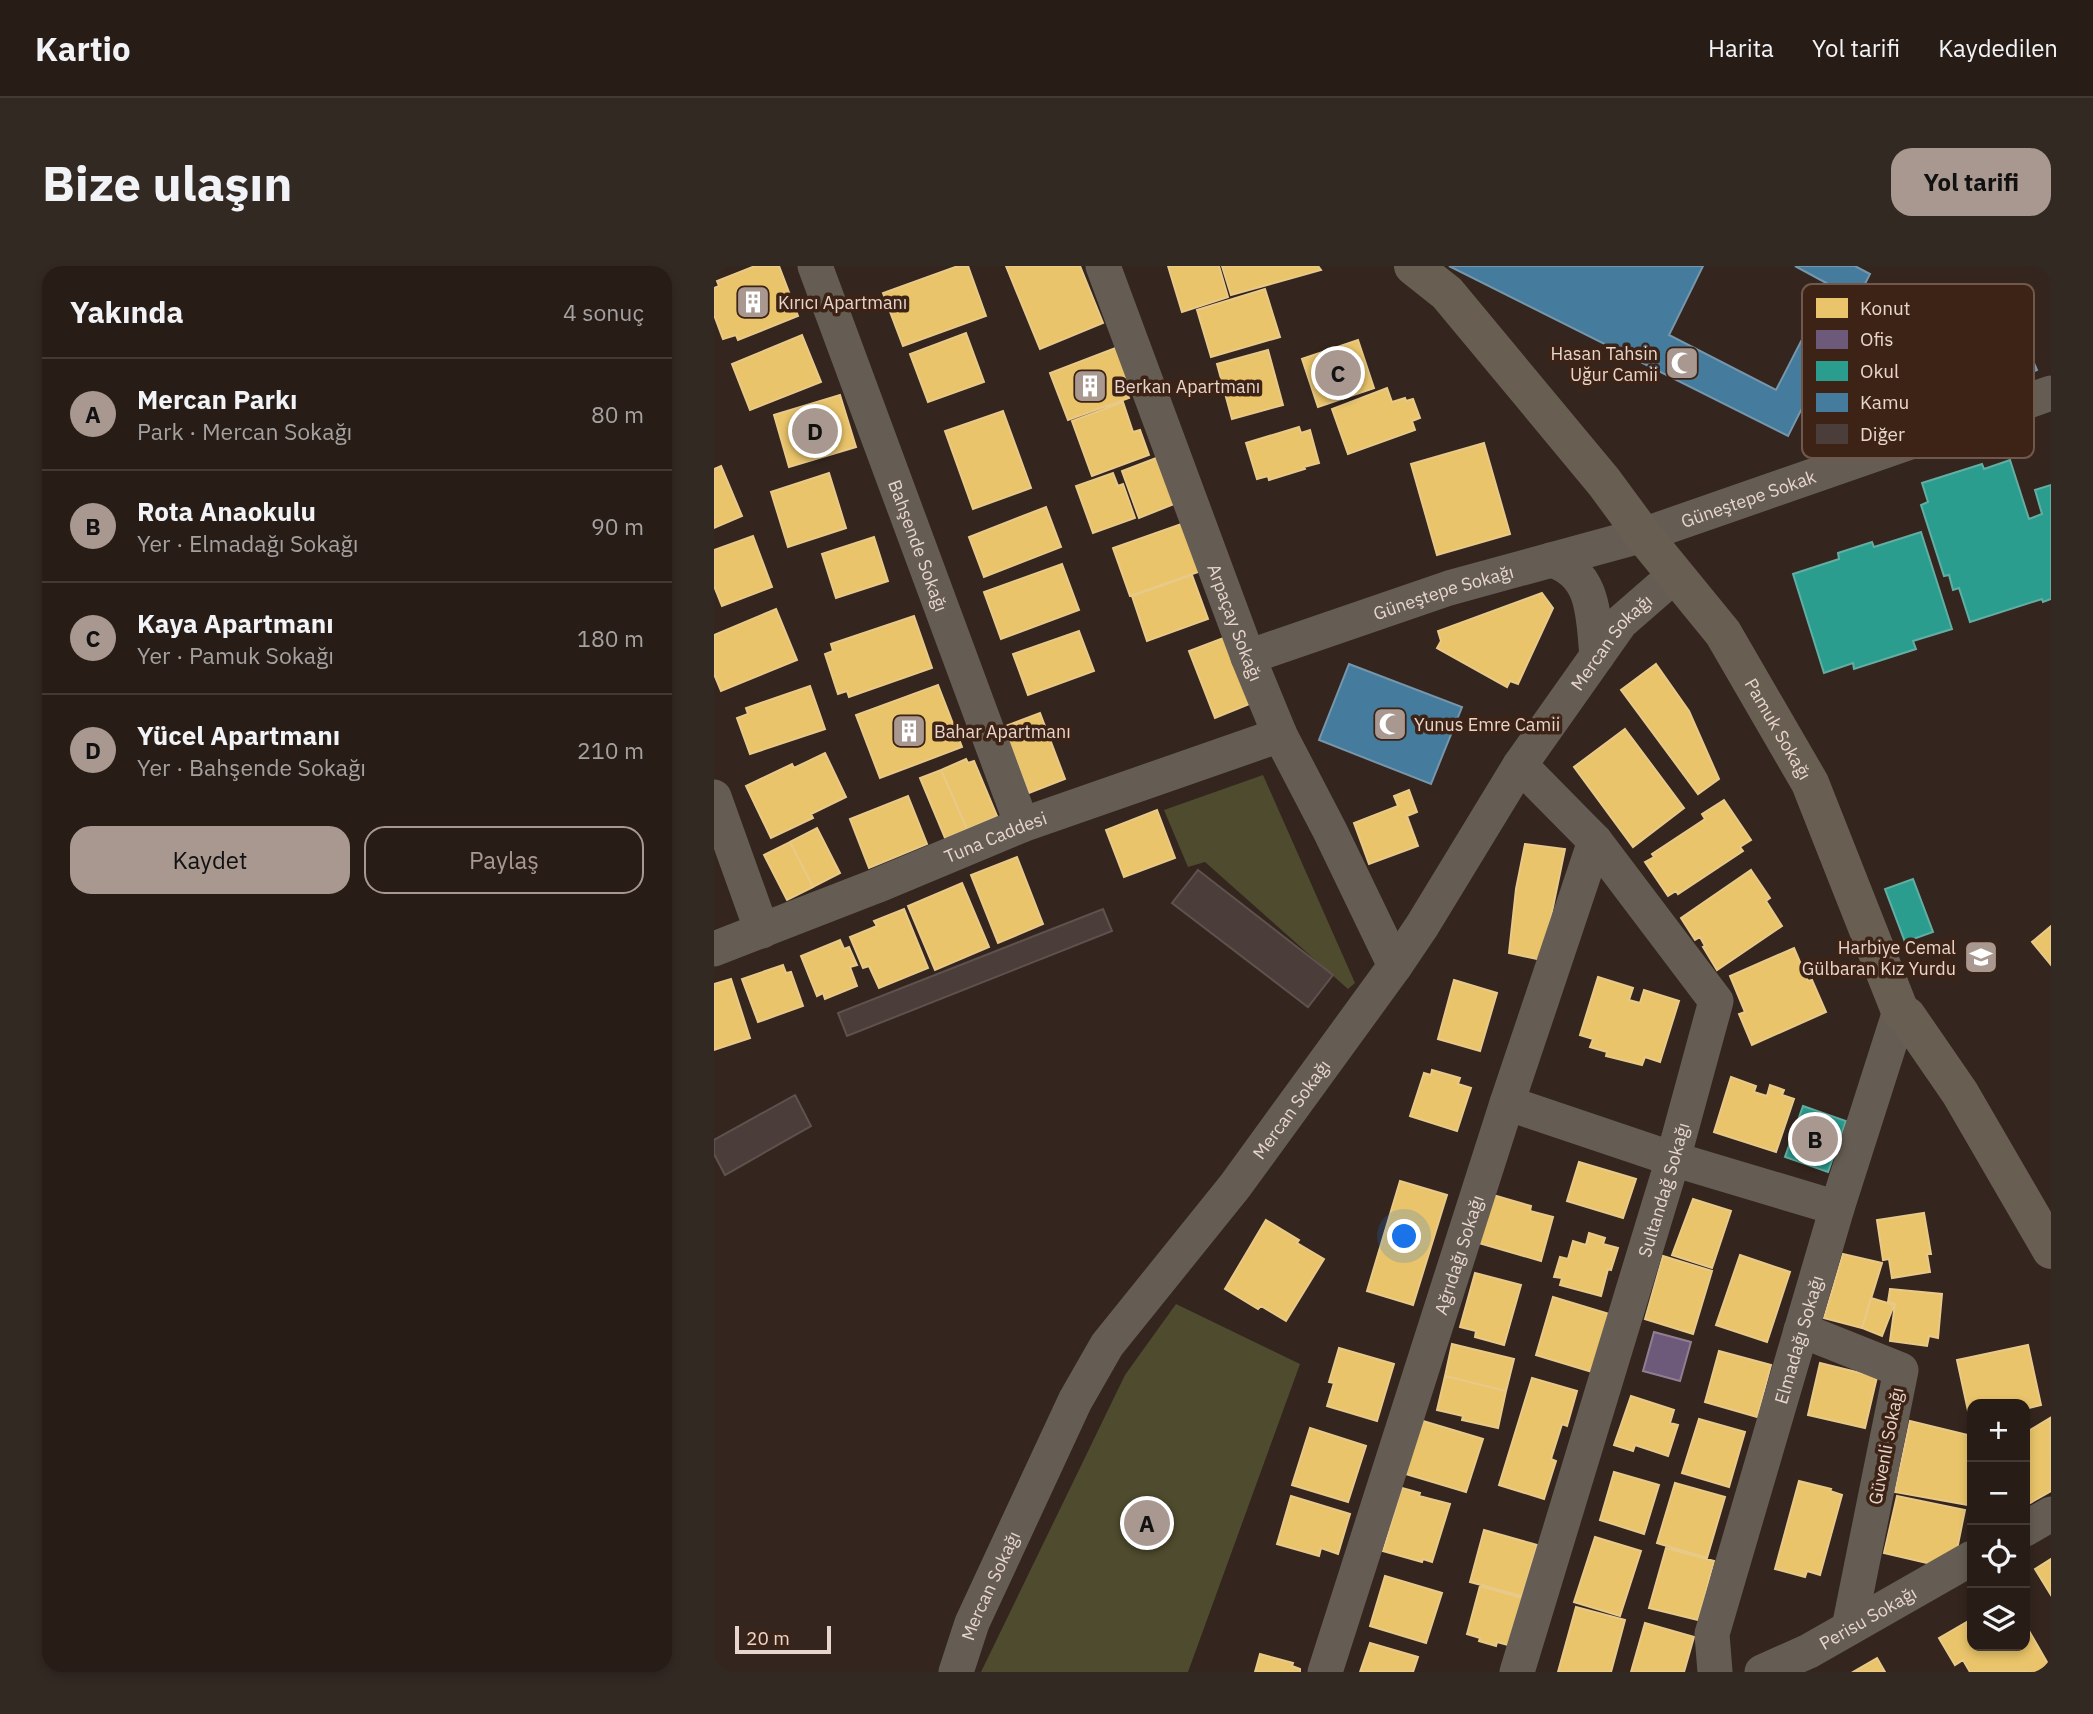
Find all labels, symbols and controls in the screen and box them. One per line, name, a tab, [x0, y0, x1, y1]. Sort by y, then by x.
text: Kartio	[35, 27, 131, 70]
text: Harita	[1708, 32, 1774, 64]
text: Yol tarifi	[1812, 32, 1900, 64]
text: Kaydedilen	[1938, 32, 2058, 64]
button: Yol tarifi	[1891, 148, 2051, 216]
text: Bize ulaşın	[42, 151, 292, 214]
building icon: Kırıcı Apartmanı	[734, 283, 772, 321]
legend	[1802, 284, 2034, 458]
place label: Kırıcı Apartmanı	[778, 291, 907, 314]
text: Yakında	[70, 292, 184, 331]
text: Konut	[1860, 296, 1910, 320]
text: 4 sonuç	[563, 297, 644, 327]
text: Ofis	[1860, 327, 1893, 351]
place label: Hasan Tahsin Uğur Camii	[1550, 342, 1658, 386]
mosque icon: Hasan Tahsin Uğur Camii	[1663, 344, 1701, 382]
pin: C	[1315, 347, 1361, 399]
text: Okul	[1860, 359, 1899, 383]
building icon: Berkan Apartmanı	[1071, 367, 1109, 405]
place label: Berkan Apartmanı	[1114, 375, 1260, 398]
text: Mercan Parkı	[137, 382, 298, 416]
text: Kamu	[1860, 390, 1909, 414]
text: A	[85, 399, 101, 429]
text: 80 m	[591, 399, 644, 429]
pin: D	[792, 405, 838, 457]
text: Park · Mercan Sokağı	[137, 416, 352, 446]
text: Diğer	[1860, 422, 1905, 446]
street label: Güneştepe Sokak	[1678, 464, 1819, 532]
street label: Bahşende Sokağı	[884, 476, 953, 615]
text: Rota Anaokulu	[137, 494, 316, 528]
text: B	[85, 511, 101, 541]
text: 90 m	[591, 511, 644, 541]
text: Yer · Elmadağı Sokağı	[137, 528, 358, 558]
street label: Güneştepe Sokağı	[1370, 559, 1516, 625]
street label: Arpaçay Sokağı	[1203, 560, 1268, 684]
street label: Mercan Sokağı	[1565, 589, 1657, 695]
text: Kaya Apartmanı	[137, 606, 334, 640]
text: C	[86, 623, 100, 653]
text: 180 m	[577, 623, 644, 653]
text: Yer · Pamuk Sokağı	[137, 640, 334, 670]
street label: Pamuk Sokağı	[1740, 674, 1817, 784]
mosque icon: Yunus Emre Camii	[1371, 705, 1409, 743]
building icon: Bahar Apartmanı	[890, 712, 928, 750]
place label: Yunus Emre Camii	[1414, 713, 1560, 736]
text: Yücel Apartmanı	[137, 718, 340, 752]
place label: Bahar Apartmanı	[934, 720, 1071, 743]
text: D	[85, 735, 101, 765]
text: 210 m	[577, 735, 644, 765]
text: Yer · Bahşende Sokağı	[137, 752, 366, 782]
street label: Tuna Caddesi	[941, 806, 1050, 868]
button: Kaydet	[70, 826, 350, 894]
button: Paylaş	[364, 826, 644, 894]
place label: Harbiye Cemal Gülbaran Kız Yurdu	[1802, 936, 1956, 980]
school or university icon: Harbiye Cemal Gülbaran Kız Yurdu	[1962, 938, 2000, 976]
street label: Mercan Sokağı	[1247, 1055, 1335, 1164]
pin: B	[1792, 1113, 1838, 1165]
street label: Sultandağ Sokağı	[1632, 1120, 1694, 1260]
street label: Ağrıdağı Sokağı	[1429, 1192, 1488, 1318]
your location	[1387, 1219, 1421, 1253]
street label: Elmadağı Sokağı	[1769, 1273, 1828, 1406]
street label: Güvenli Sokağı	[1863, 1385, 1909, 1507]
map controls	[1967, 1399, 2030, 1651]
button: +	[1967, 1399, 2030, 1462]
button: −	[1967, 1462, 2030, 1525]
pin: A	[1124, 1497, 1170, 1549]
button: locate	[1967, 1525, 2030, 1588]
street label: Mercan Sokağı	[956, 1527, 1025, 1643]
street label: Perisu Sokağı	[1815, 1581, 1920, 1654]
button: layers	[1967, 1588, 2030, 1651]
scale bar	[735, 1623, 831, 1655]
text: 20 m	[746, 1626, 790, 1650]

